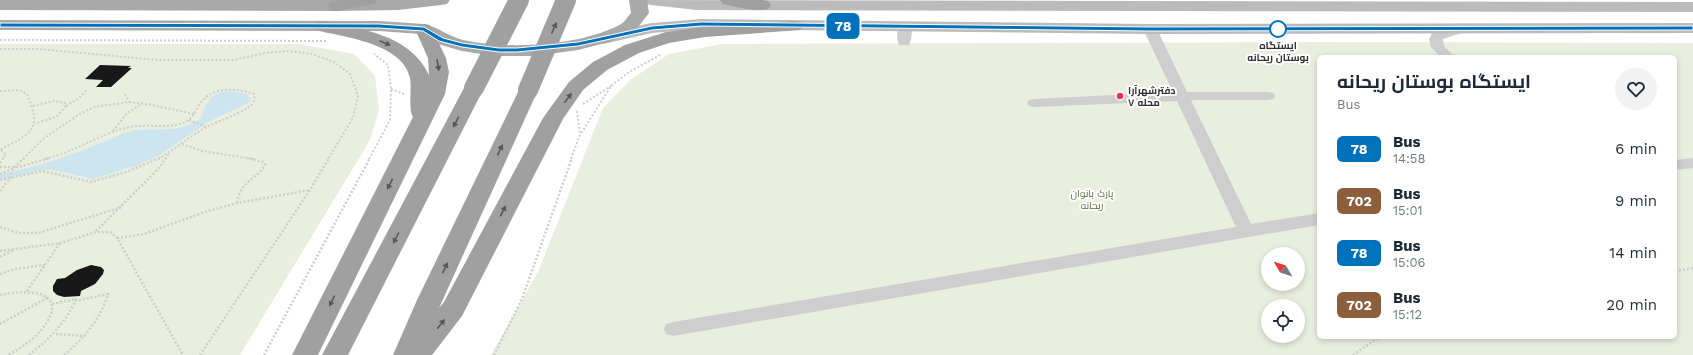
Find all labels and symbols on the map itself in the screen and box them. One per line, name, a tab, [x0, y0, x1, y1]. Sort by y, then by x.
line badge: 78	[825, 13, 861, 39]
marker: ایستگاه بوستان ریحانه	[1269, 20, 1287, 38]
one-way arrow	[551, 23, 557, 34]
place label: ایستگاه بوستان ریحانه	[1247, 40, 1309, 64]
one-way arrow	[380, 41, 392, 47]
one-way arrow	[435, 59, 441, 72]
place label: دفترشهرآرا محله ۷	[1128, 85, 1176, 108]
marker: دفترشهرآرا محله ۷	[1115, 91, 1125, 101]
one-way arrow	[563, 92, 572, 103]
one-way arrow	[453, 117, 459, 128]
one-way arrow	[497, 145, 503, 156]
one-way arrow	[387, 178, 393, 190]
park label: پارک بانوان ریحانه	[1071, 188, 1114, 211]
one-way arrow	[500, 205, 507, 216]
one-way arrow	[393, 232, 399, 243]
north arrow	[1261, 247, 1305, 291]
one-way arrow	[442, 263, 448, 274]
one-way arrow	[329, 295, 335, 306]
one-way arrow	[437, 319, 445, 330]

